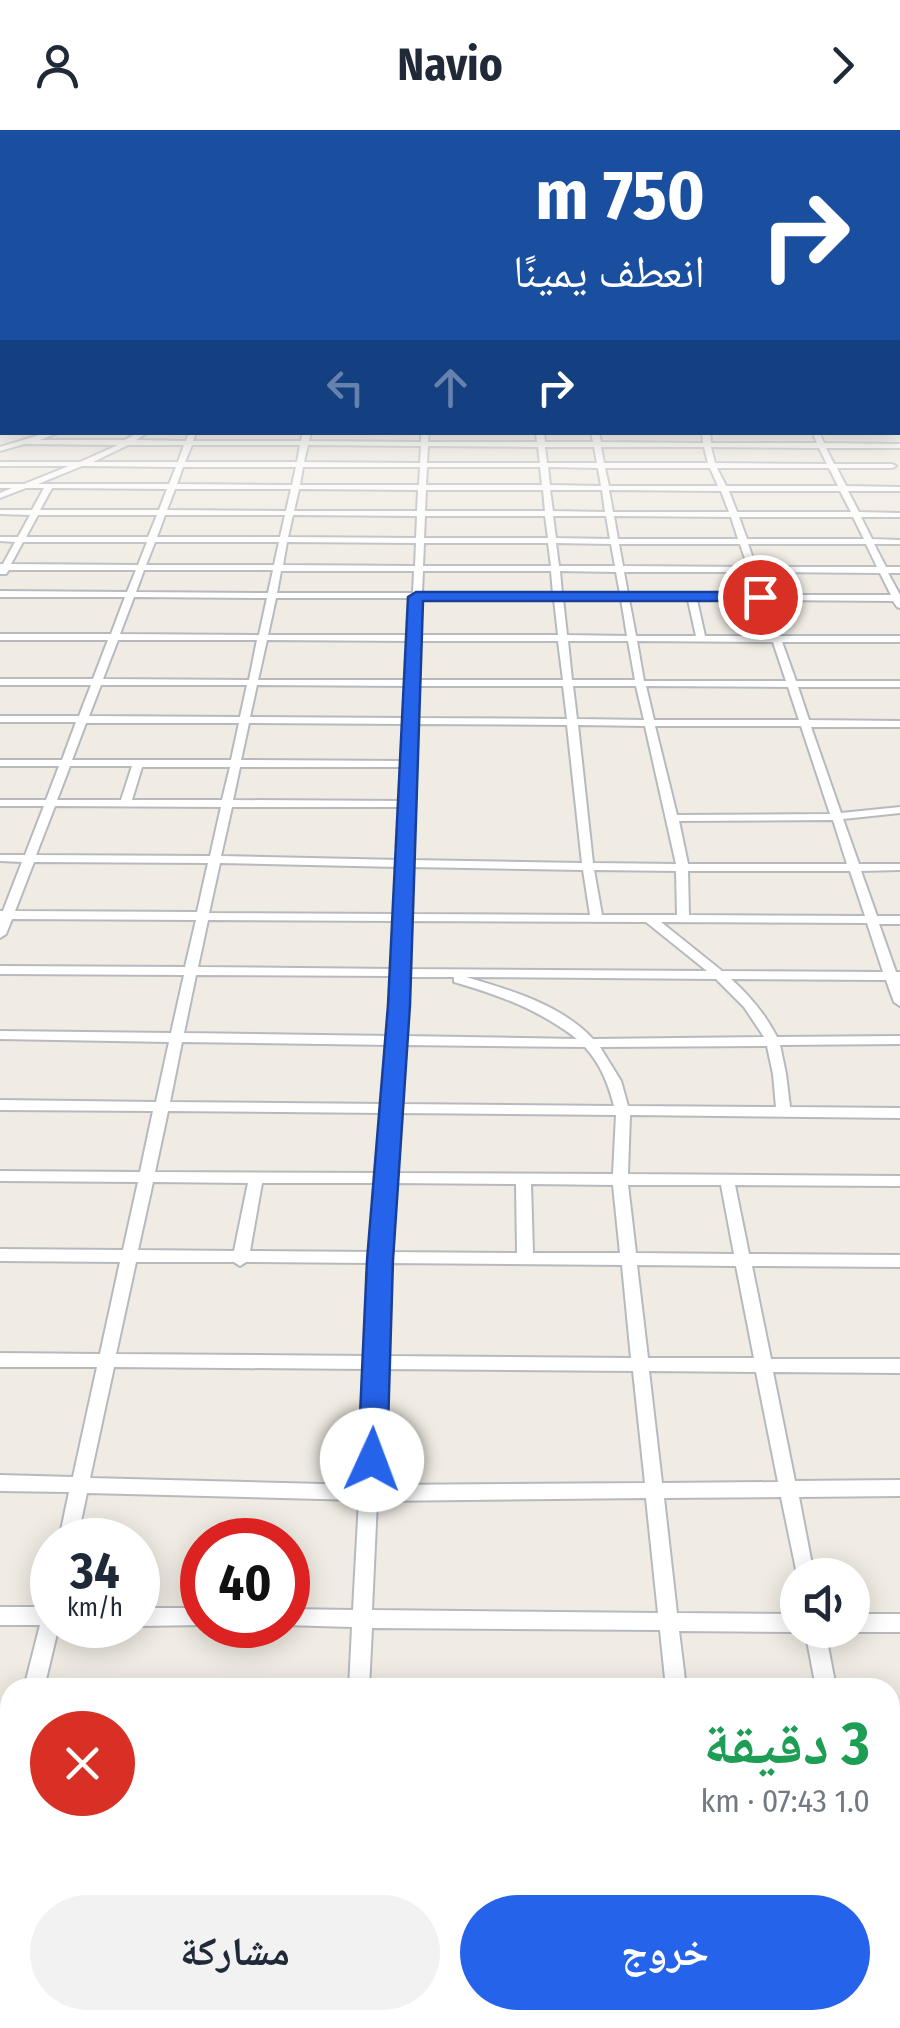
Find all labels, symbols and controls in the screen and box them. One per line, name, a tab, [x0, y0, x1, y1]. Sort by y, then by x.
icon: person	[30, 38, 85, 93]
text: Navio	[397, 38, 503, 92]
icon: forward	[815, 38, 870, 93]
text: 750 m	[535, 154, 705, 238]
icon: right	[740, 170, 870, 300]
text: انعطف يمينًا	[513, 245, 705, 299]
icon: left	[318, 360, 373, 415]
icon: ahead	[423, 360, 478, 415]
icon: right	[528, 360, 583, 415]
pin	[718, 555, 803, 640]
icon: arrive	[733, 570, 788, 625]
position arrow	[320, 1408, 424, 1512]
speed limit sign: 40	[180, 1518, 310, 1648]
text: 34	[70, 1541, 120, 1601]
map controls	[780, 1558, 870, 1648]
button: sound	[780, 1558, 870, 1648]
text: km/h	[67, 1593, 123, 1623]
text: 3 دقيقة	[703, 1708, 870, 1780]
button: close	[30, 1711, 135, 1816]
text: 1.0 km · 07:43	[700, 1782, 870, 1820]
button: مشاركة	[30, 1895, 440, 2010]
button: خروج	[460, 1895, 870, 2010]

